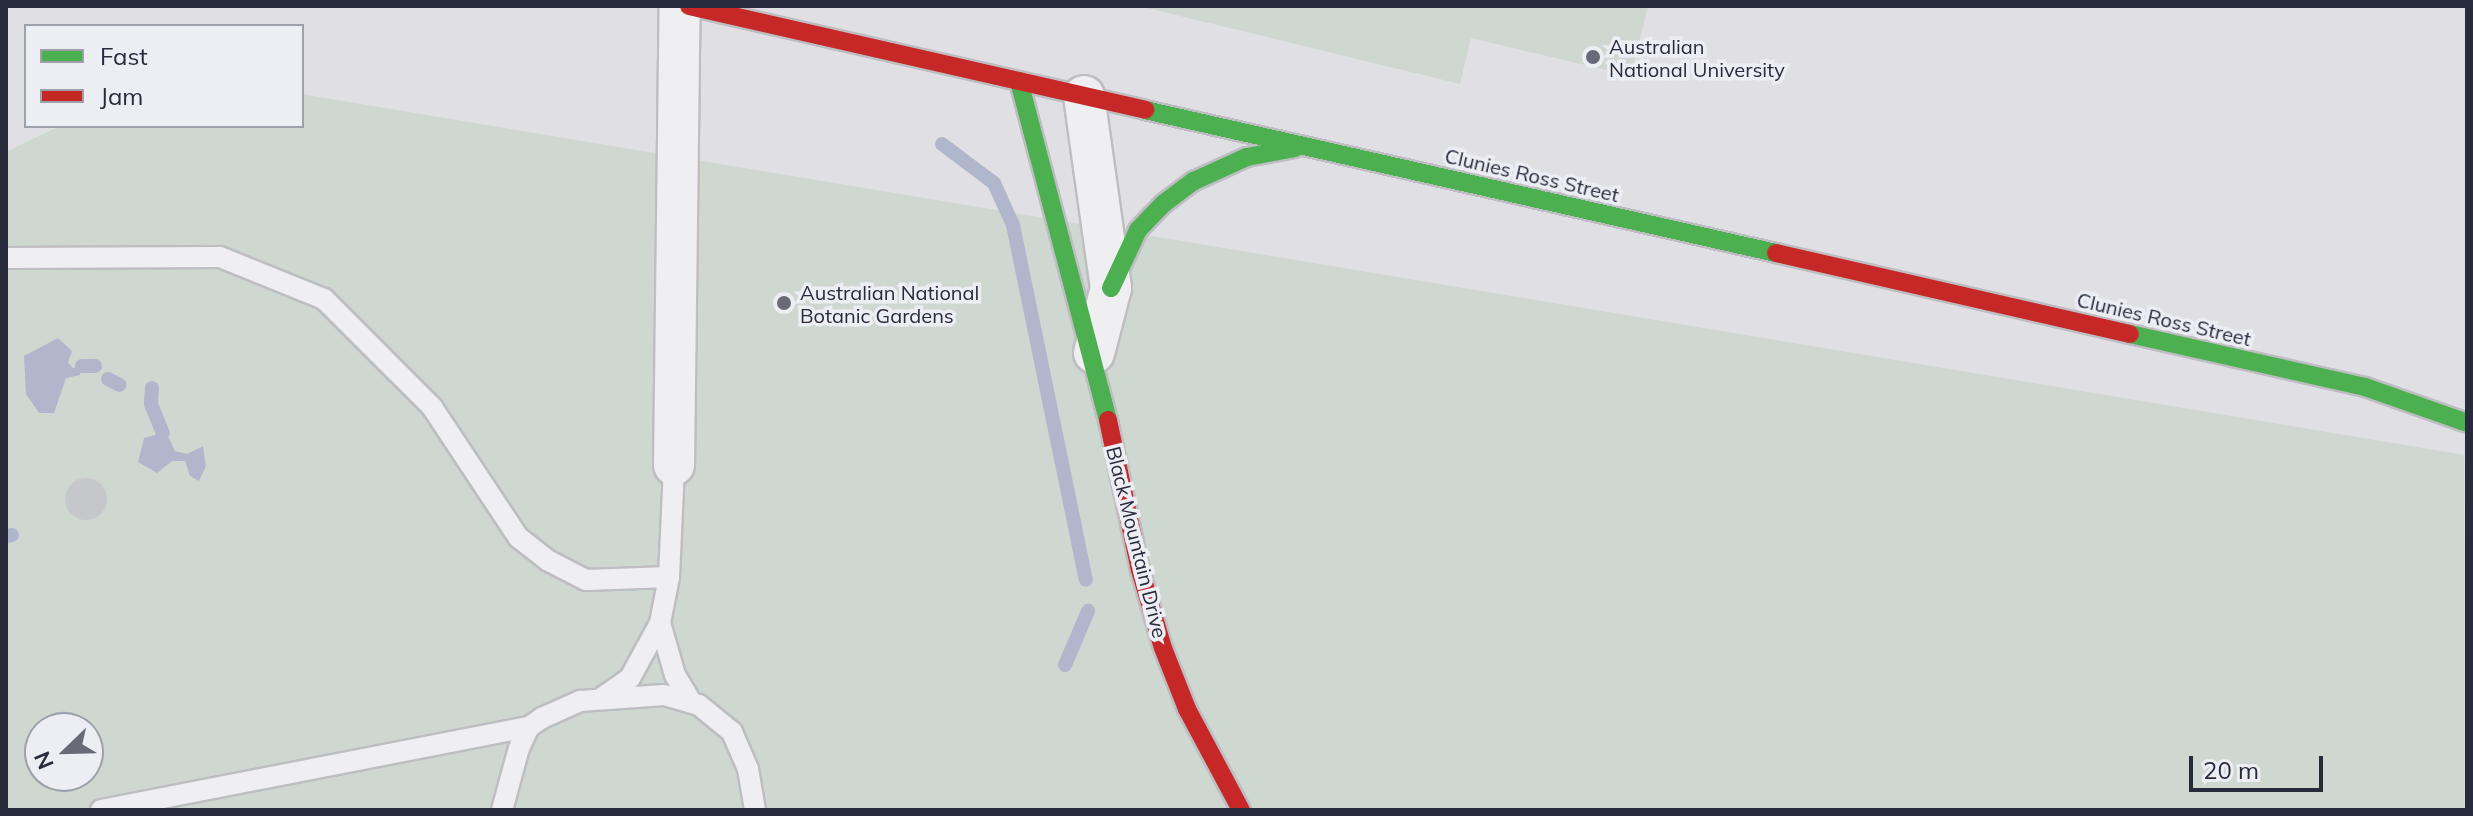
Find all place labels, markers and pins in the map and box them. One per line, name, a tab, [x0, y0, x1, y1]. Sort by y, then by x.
place label: Australian National University	[1609, 34, 1785, 81]
marker: Australian National University	[1584, 48, 1602, 66]
place label: Australian National Botanic Gardens	[800, 280, 979, 327]
marker: Australian National Botanic Gardens	[775, 294, 793, 312]

